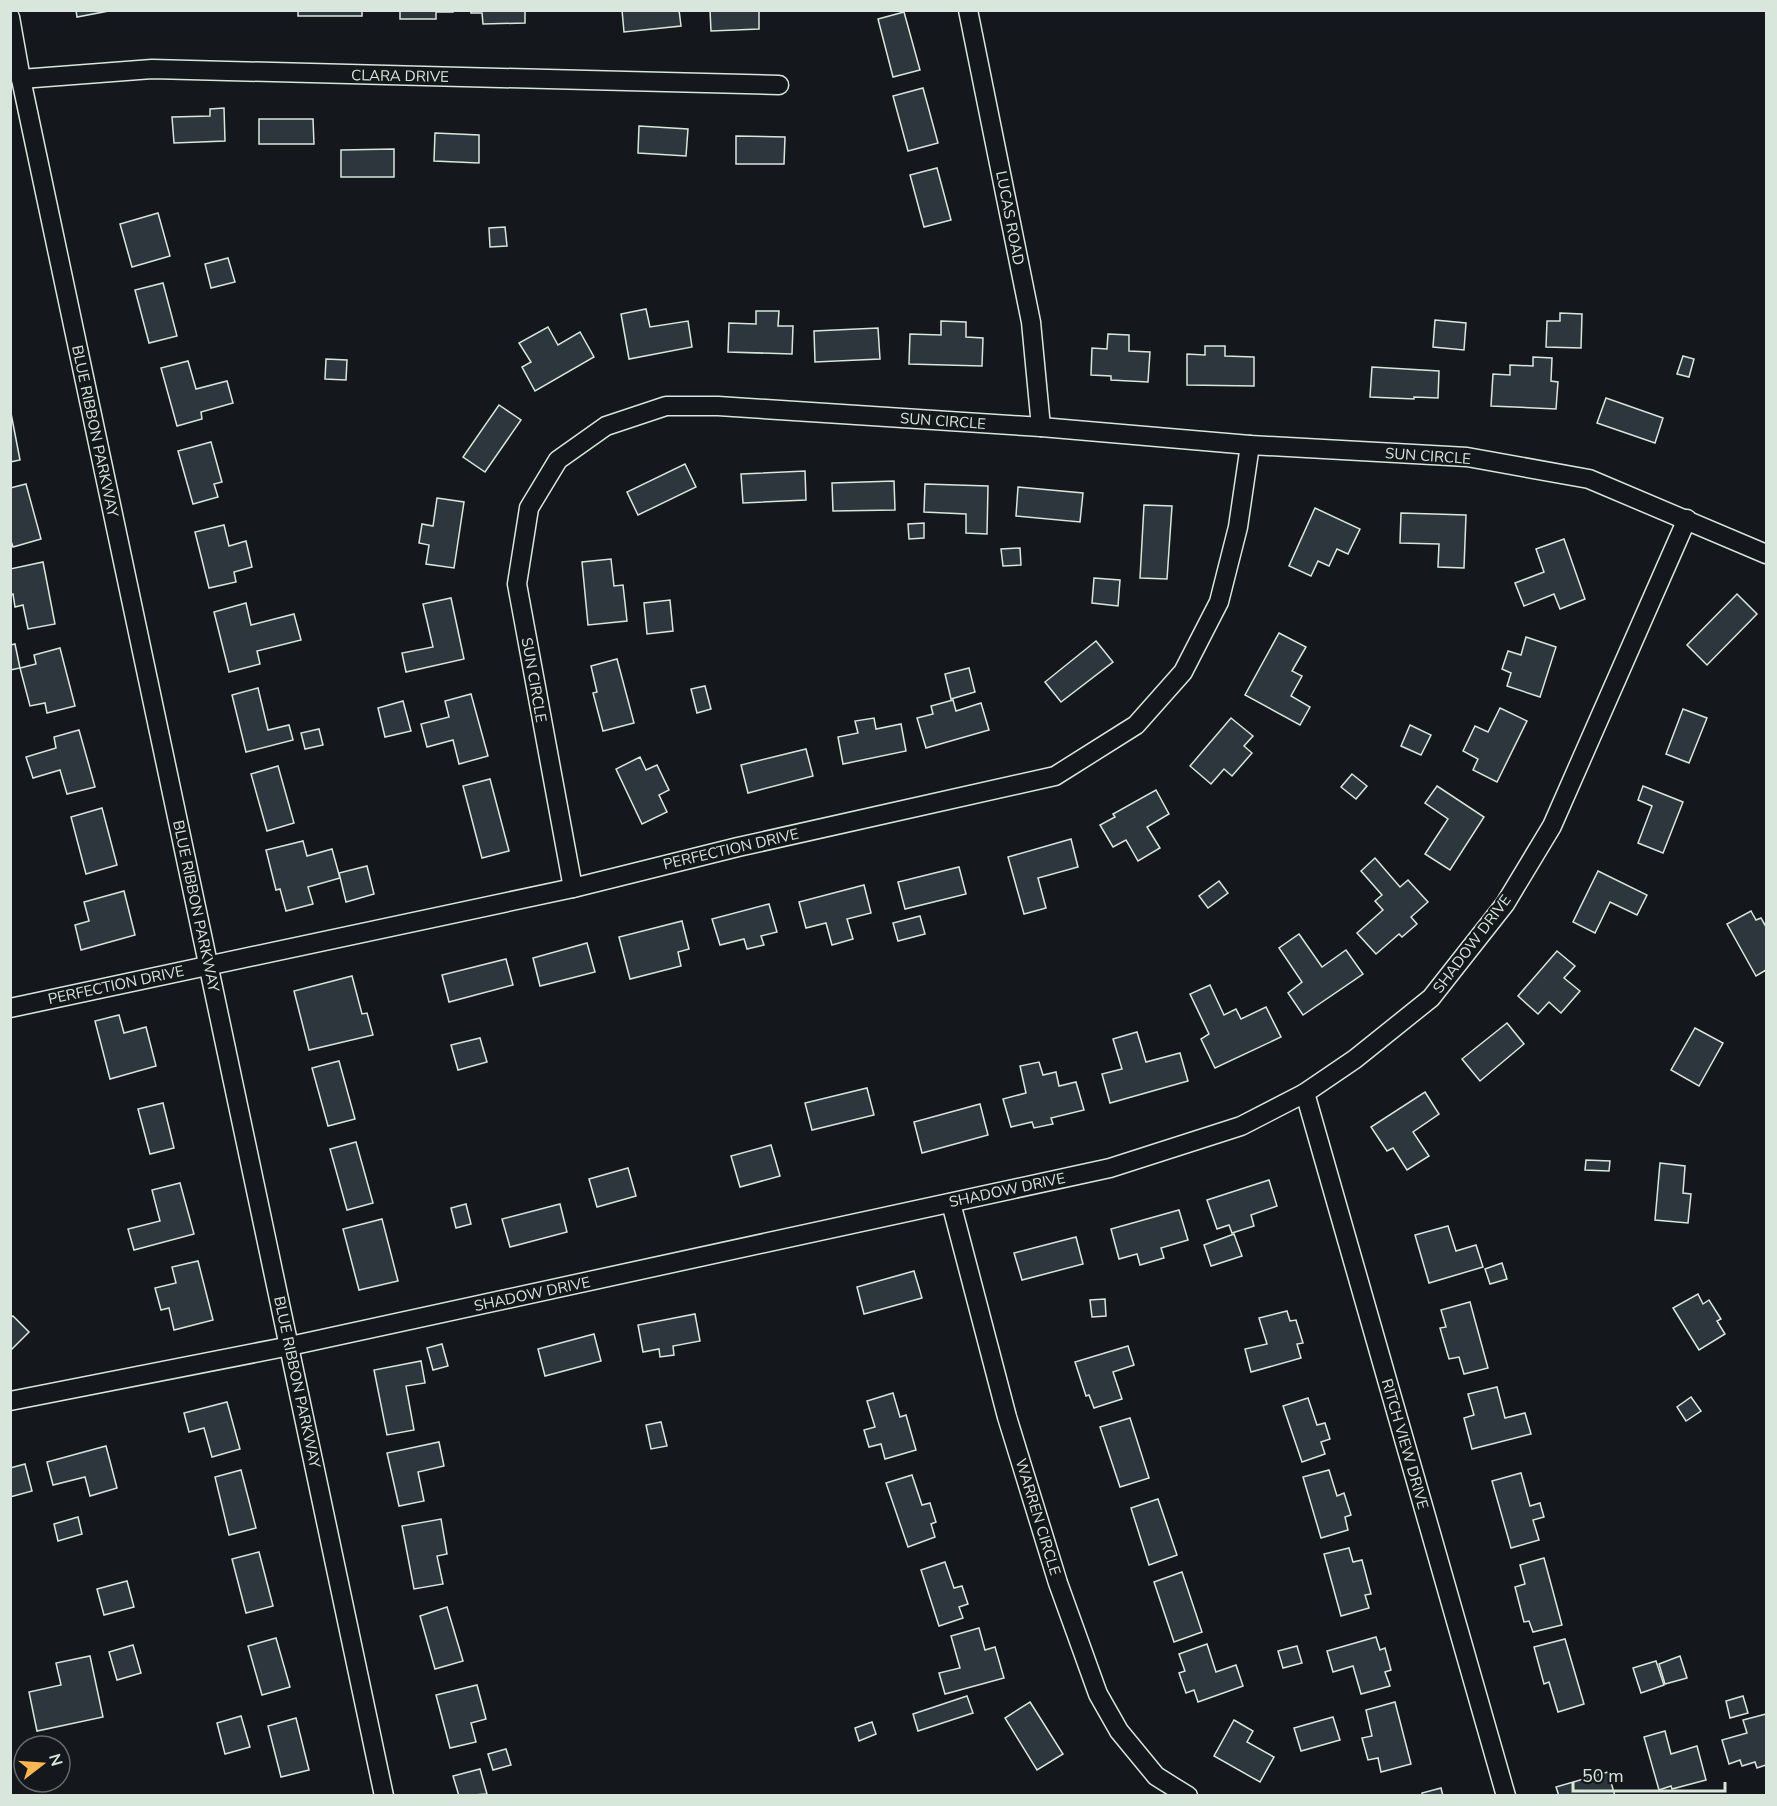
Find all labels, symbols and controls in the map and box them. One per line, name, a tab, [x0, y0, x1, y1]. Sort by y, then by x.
street label: CLARA DRIVE	[351, 65, 449, 87]
street label: LUCAS ROAD	[991, 169, 1029, 267]
street label: BLUE RIBBON PARKWAY	[67, 343, 123, 520]
street label: SUN CIRCLE	[899, 408, 987, 434]
street label: SUN CIRCLE	[1384, 443, 1472, 469]
street label: SUN CIRCLE	[517, 636, 551, 724]
street label: BLUE RIBBON PARKWAY	[168, 818, 224, 995]
street label: PERFECTION DRIVE	[661, 824, 801, 874]
street label: SHADOW DRIVE	[1428, 891, 1516, 997]
street label: PERFECTION DRIVE	[46, 961, 186, 1009]
street label: SHADOW DRIVE	[947, 1168, 1067, 1212]
street label: SHADOW DRIVE	[472, 1272, 592, 1316]
street label: BLUE RIBBON PARKWAY	[269, 1294, 325, 1471]
street label: RITCH VIEW DRIVE	[1377, 1376, 1433, 1512]
street label: WARREN CIRCLE	[1011, 1456, 1065, 1578]
north arrow	[12, 1734, 72, 1794]
text: N	[43, 1751, 68, 1769]
scale bar	[1573, 1755, 1724, 1793]
text: 50 m	[1582, 1764, 1624, 1788]

